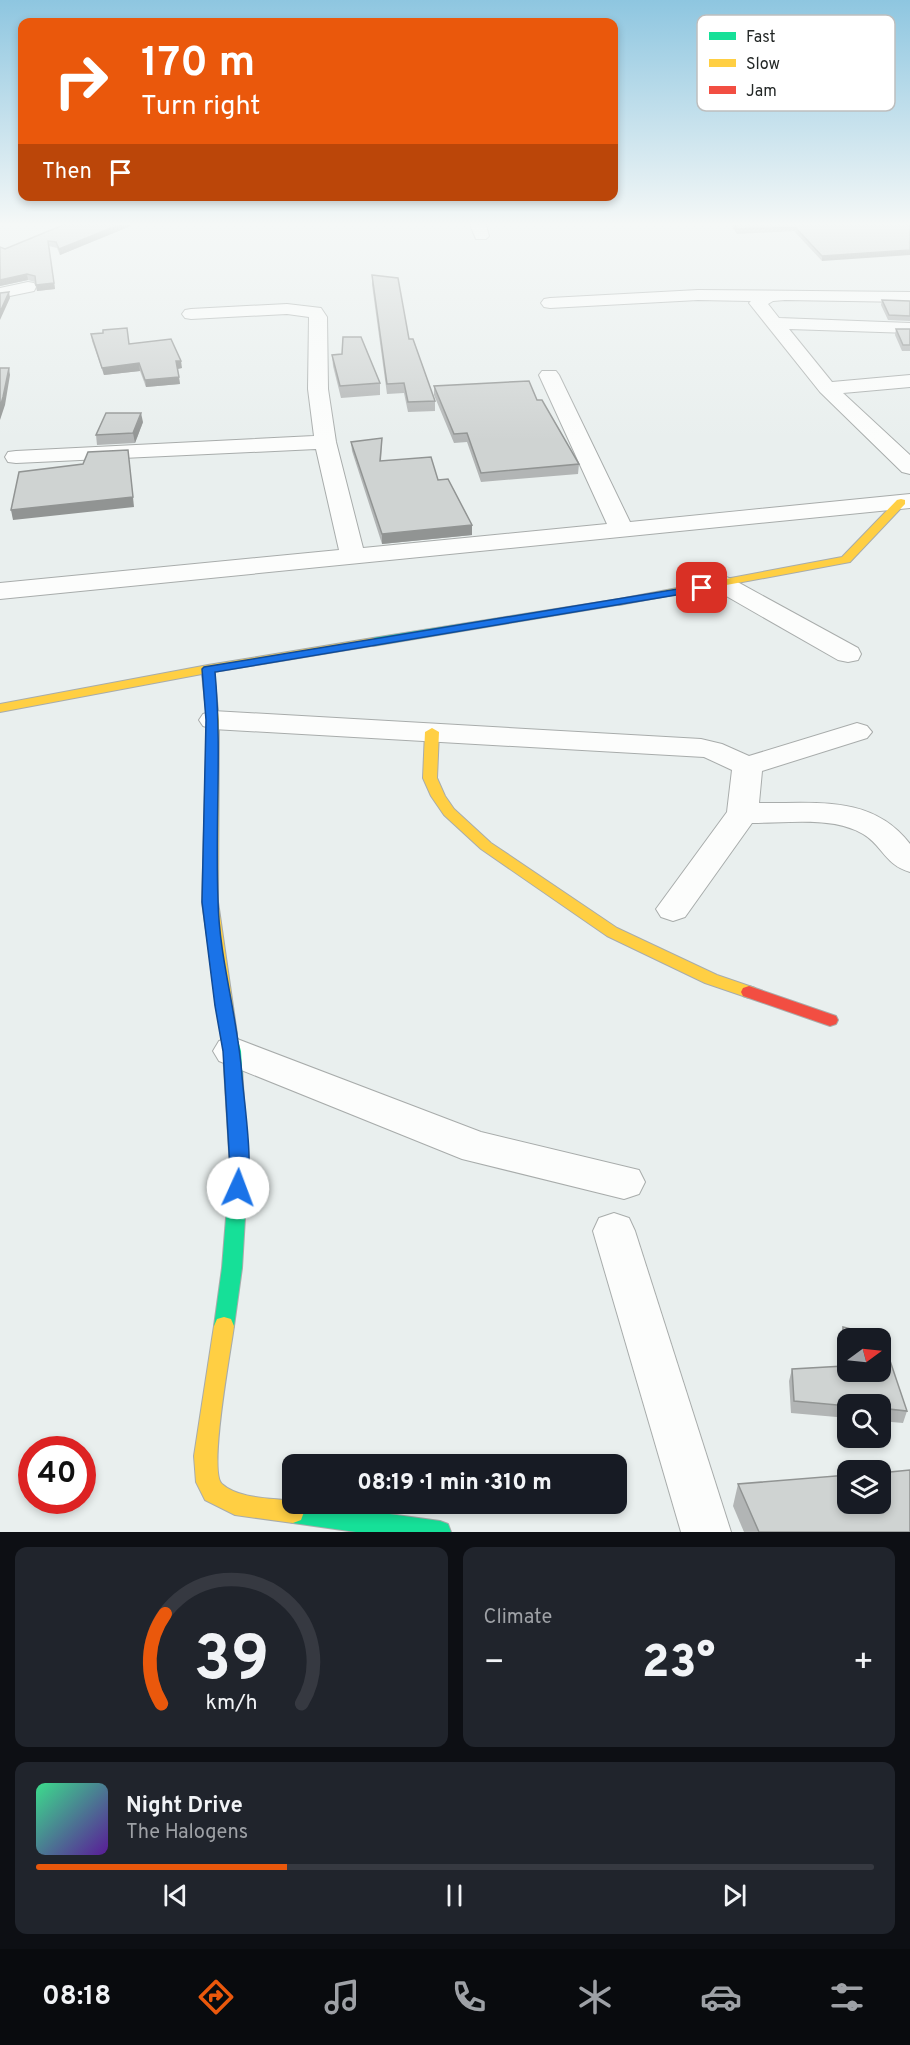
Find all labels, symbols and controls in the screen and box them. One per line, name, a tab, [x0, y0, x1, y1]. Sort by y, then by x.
legend	[697, 15, 895, 111]
text: Fast	[746, 28, 776, 48]
text: 170 m	[141, 38, 255, 91]
icon: right	[42, 42, 120, 120]
text: Slow	[746, 55, 780, 75]
text: Jam	[746, 82, 777, 102]
text: Turn right	[141, 90, 260, 124]
icon: arrive	[104, 156, 137, 189]
text: Then	[42, 159, 92, 186]
pin	[676, 562, 727, 613]
icon: arrive	[685, 571, 718, 604]
position arrow	[206, 1156, 270, 1220]
north arrow	[837, 1328, 891, 1382]
map controls	[837, 1328, 891, 1514]
button: search	[837, 1394, 891, 1448]
speed limit sign: 40	[18, 1436, 96, 1514]
button: layers	[837, 1460, 891, 1514]
text: 08:19 · 1 min · 310 m	[357, 1470, 552, 1497]
text: Climate	[484, 1605, 552, 1631]
text: 39	[193, 1623, 269, 1702]
text: 23°	[642, 1636, 715, 1693]
text: −	[484, 1643, 505, 1685]
text: +	[853, 1643, 874, 1685]
text: km/h	[205, 1690, 257, 1717]
text: Night Drive	[126, 1793, 243, 1820]
text: The Halogens	[126, 1820, 248, 1846]
icon: previous	[159, 1879, 192, 1912]
icon: pause	[438, 1879, 471, 1912]
icon: next	[718, 1879, 751, 1912]
icon: directions	[195, 1976, 237, 2018]
icon: music	[321, 1976, 363, 2018]
icon: phone	[448, 1976, 490, 2018]
icon: climate	[574, 1976, 616, 2018]
icon: car	[700, 1976, 742, 2018]
icon: filters	[826, 1976, 868, 2018]
text: 08:18	[42, 1980, 111, 2014]

